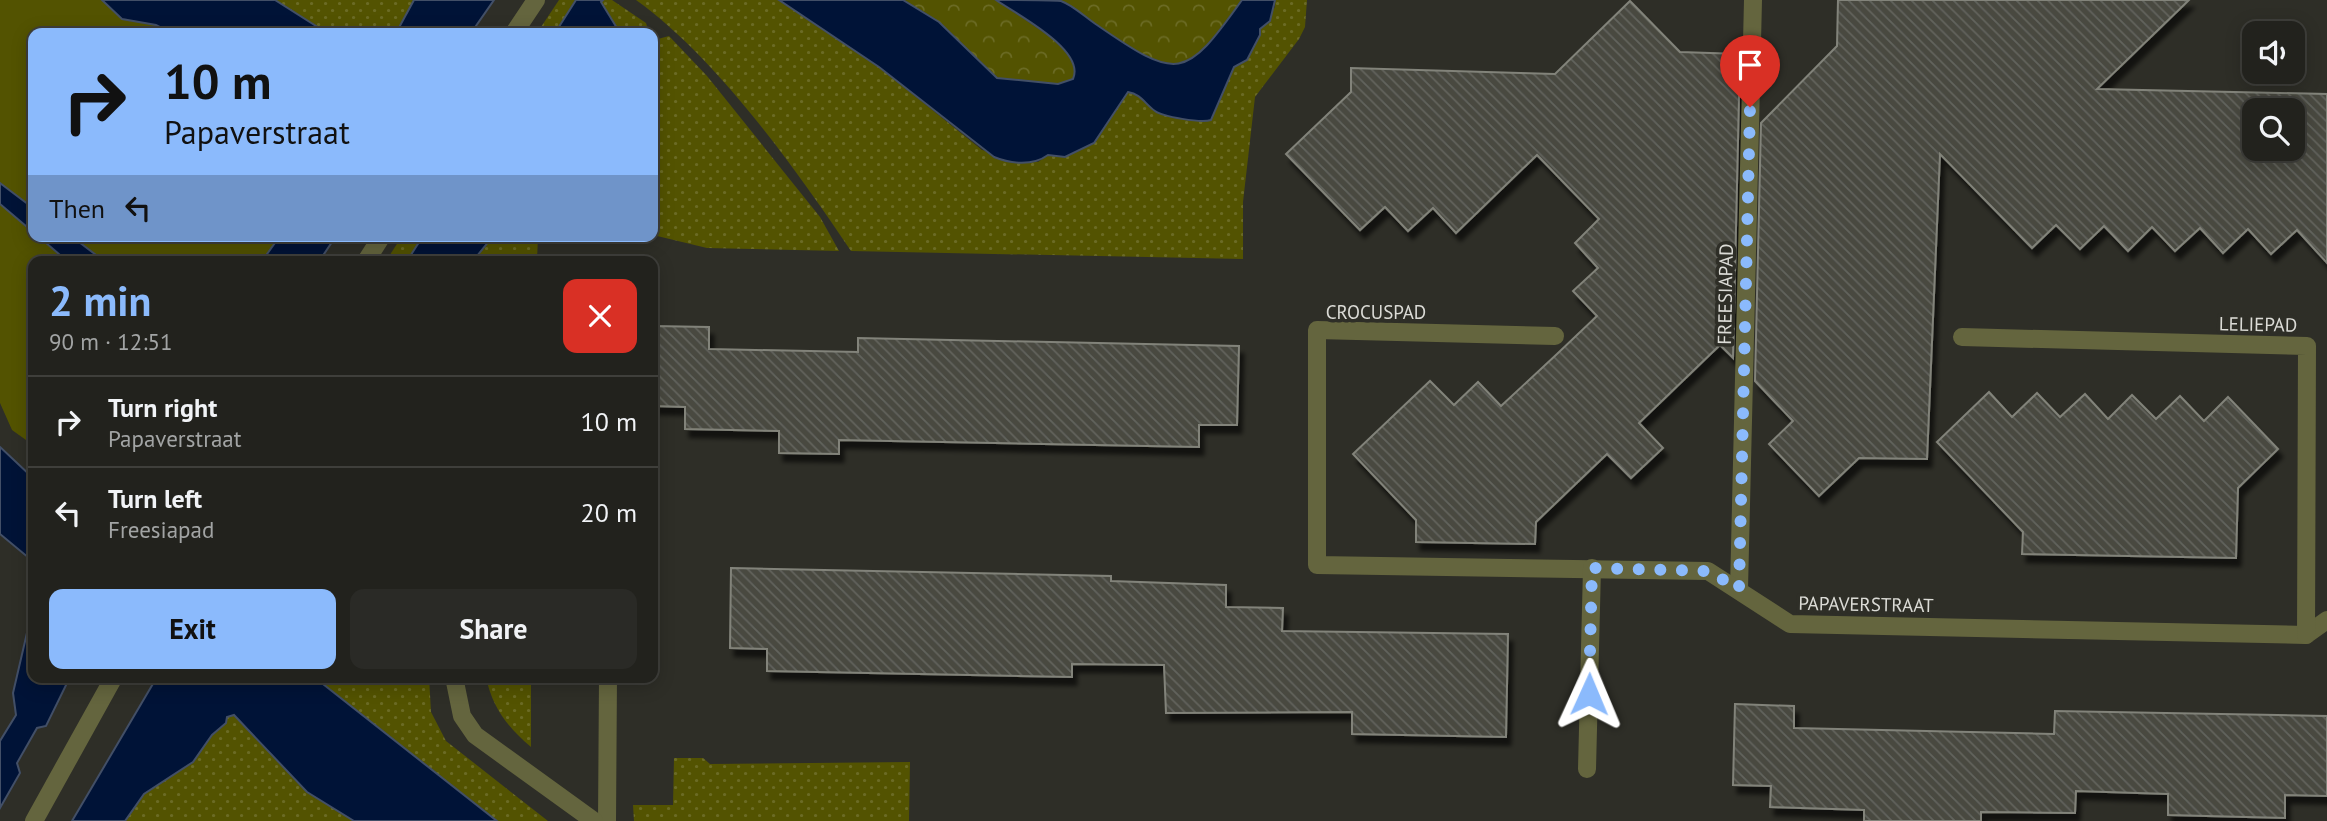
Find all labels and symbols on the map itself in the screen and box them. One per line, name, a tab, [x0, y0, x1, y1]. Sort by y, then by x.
pin	[1720, 35, 1780, 107]
street label: FREESIAPAD	[1712, 243, 1738, 345]
street label: CROCUSPAD	[1326, 300, 1426, 324]
street label: LELIEPAD	[2219, 311, 2297, 337]
street label: PAPAVERSTRAAT	[1798, 591, 1934, 617]
position arrow	[1552, 657, 1626, 731]

